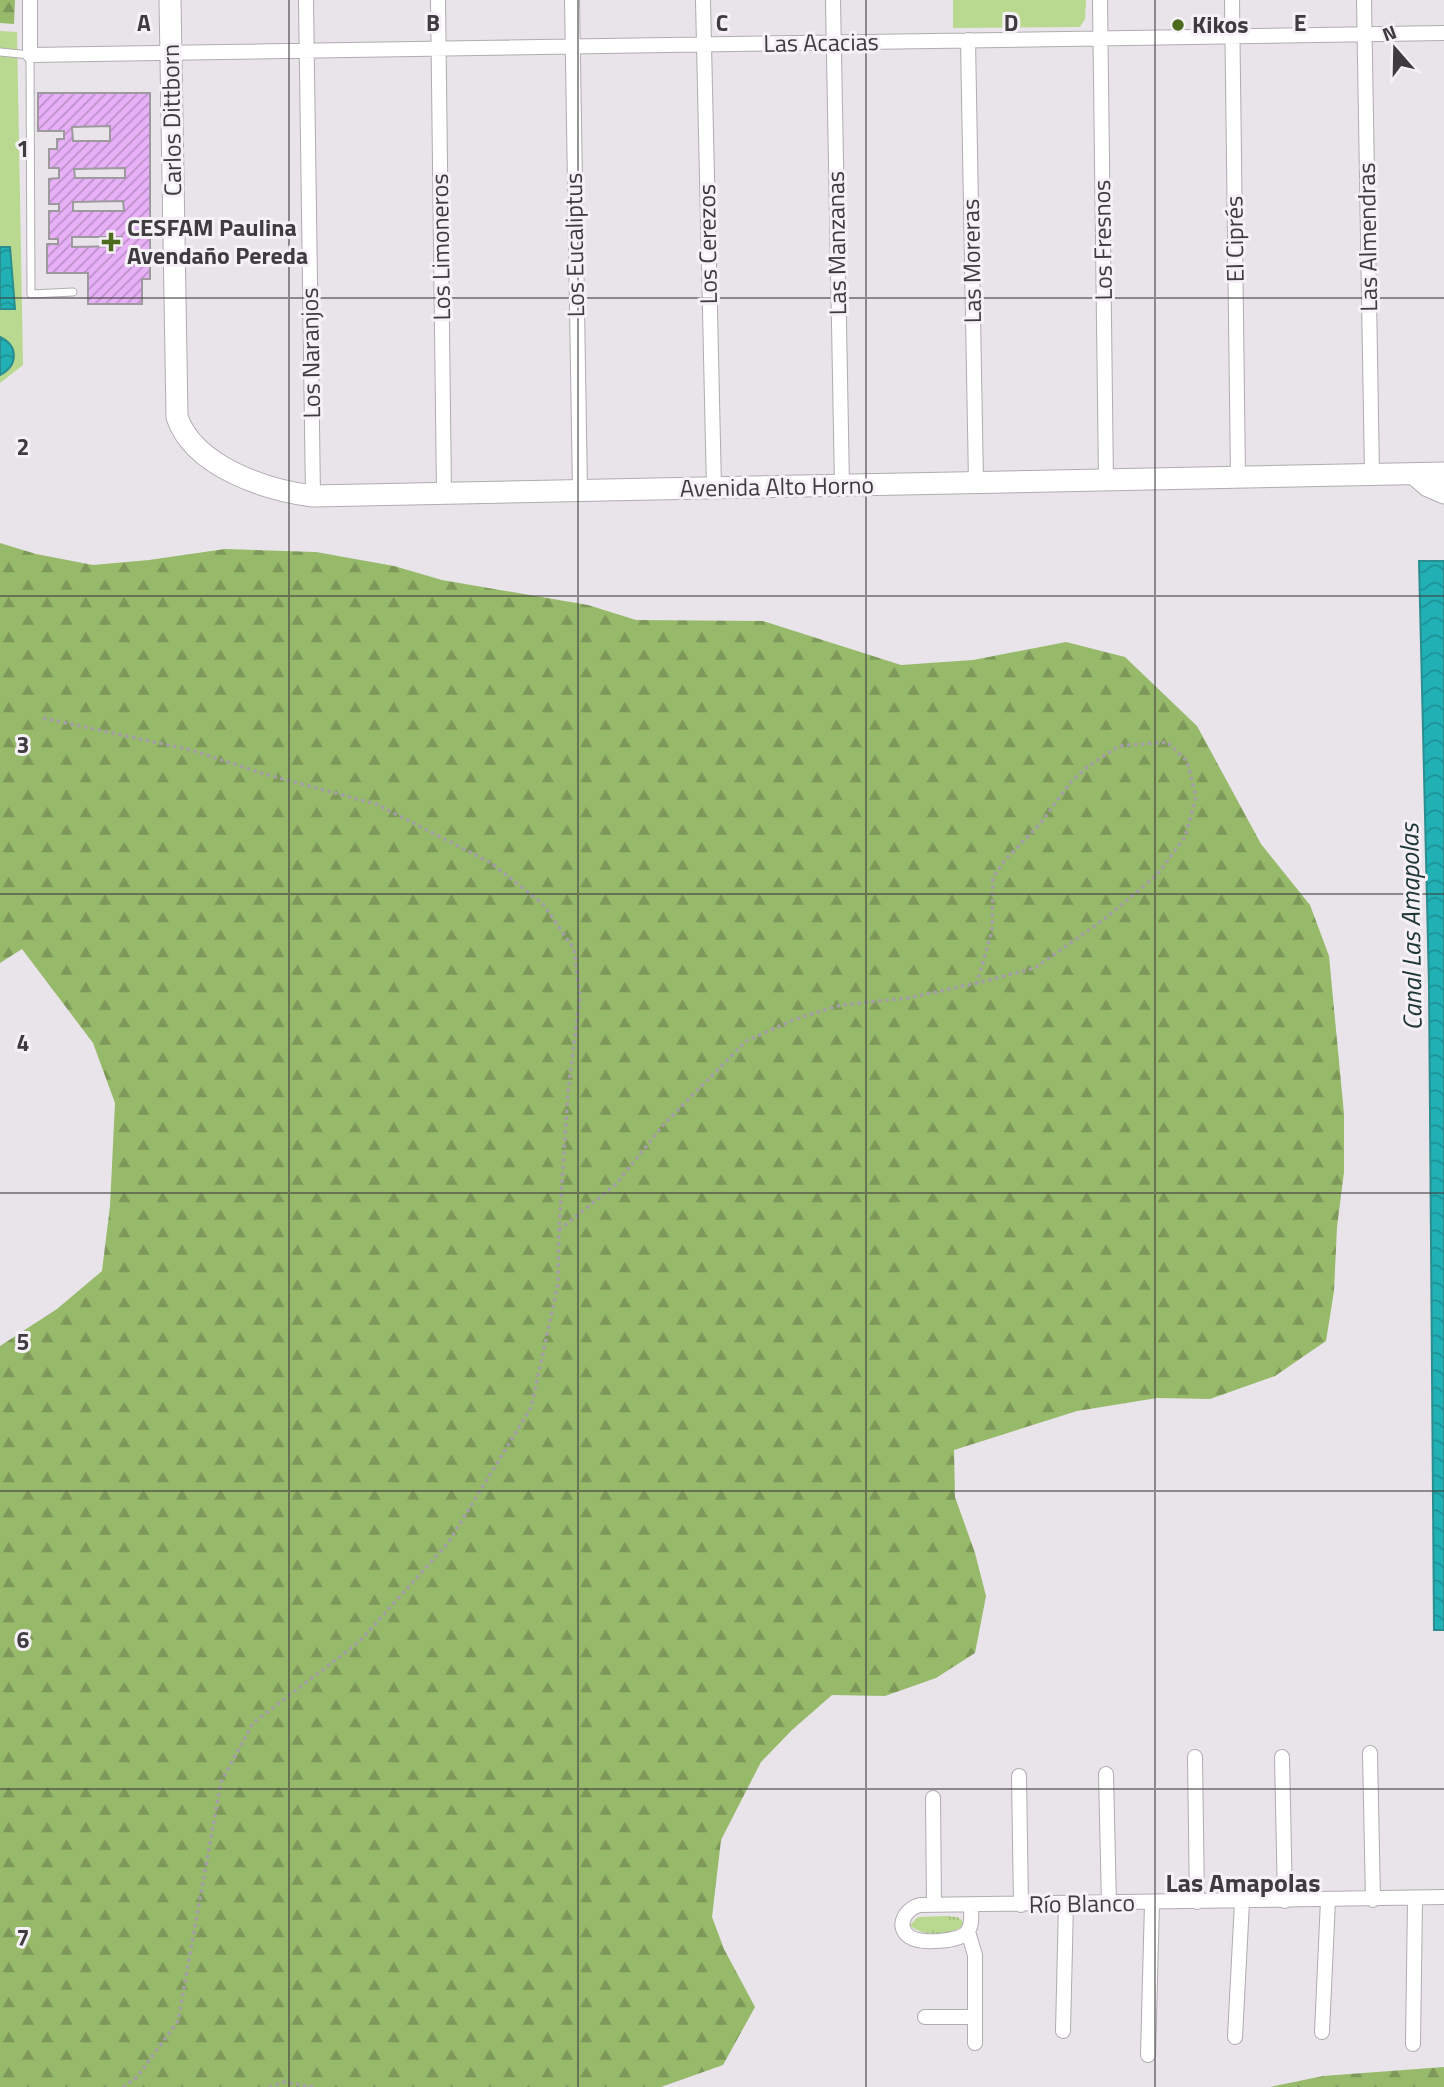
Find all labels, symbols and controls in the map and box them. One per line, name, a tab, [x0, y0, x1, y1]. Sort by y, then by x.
text: A	[137, 5, 151, 40]
text: B	[426, 5, 440, 40]
text: C	[716, 5, 728, 40]
text: D	[1004, 5, 1018, 40]
text: E	[1294, 5, 1306, 40]
place label: Kikos	[1192, 6, 1249, 42]
north arrow	[1360, 14, 1430, 84]
marker: Kikos	[1170, 17, 1186, 33]
text: N	[1378, 17, 1400, 48]
street label: Las Acacias	[763, 23, 879, 61]
street label: Carlos Dittborn	[152, 44, 190, 196]
text: 1	[17, 131, 29, 166]
street label: Las Almendras	[1348, 162, 1386, 312]
street label: Las Manzanas	[817, 171, 855, 315]
street label: Los Eucaliptus	[555, 172, 593, 318]
street label: Los Limoneros	[421, 173, 459, 321]
street label: Los Fresnos	[1083, 179, 1121, 301]
street label: Los Cerezos	[688, 184, 726, 304]
street label: El Ciprés	[1215, 196, 1253, 283]
street label: Las Moreras	[952, 199, 990, 323]
place label: CESFAM Paulina Avendaño Pereda	[127, 209, 308, 273]
marker: CESFAM Paulina Avendaño Pereda	[101, 232, 121, 252]
street label: Los Naranjos	[291, 287, 329, 419]
text: 2	[17, 429, 29, 464]
street label: Avenida Alto Horno	[680, 466, 874, 506]
text: 3	[17, 727, 29, 762]
water label: Canal Las Amapolas	[1389, 821, 1432, 1031]
text: 4	[17, 1025, 29, 1060]
text: 5	[17, 1324, 29, 1359]
text: 6	[17, 1622, 30, 1657]
district label: Las Amapolas	[1166, 1863, 1320, 1902]
street label: Río Blanco	[1029, 1884, 1135, 1922]
text: 7	[17, 1920, 29, 1955]

